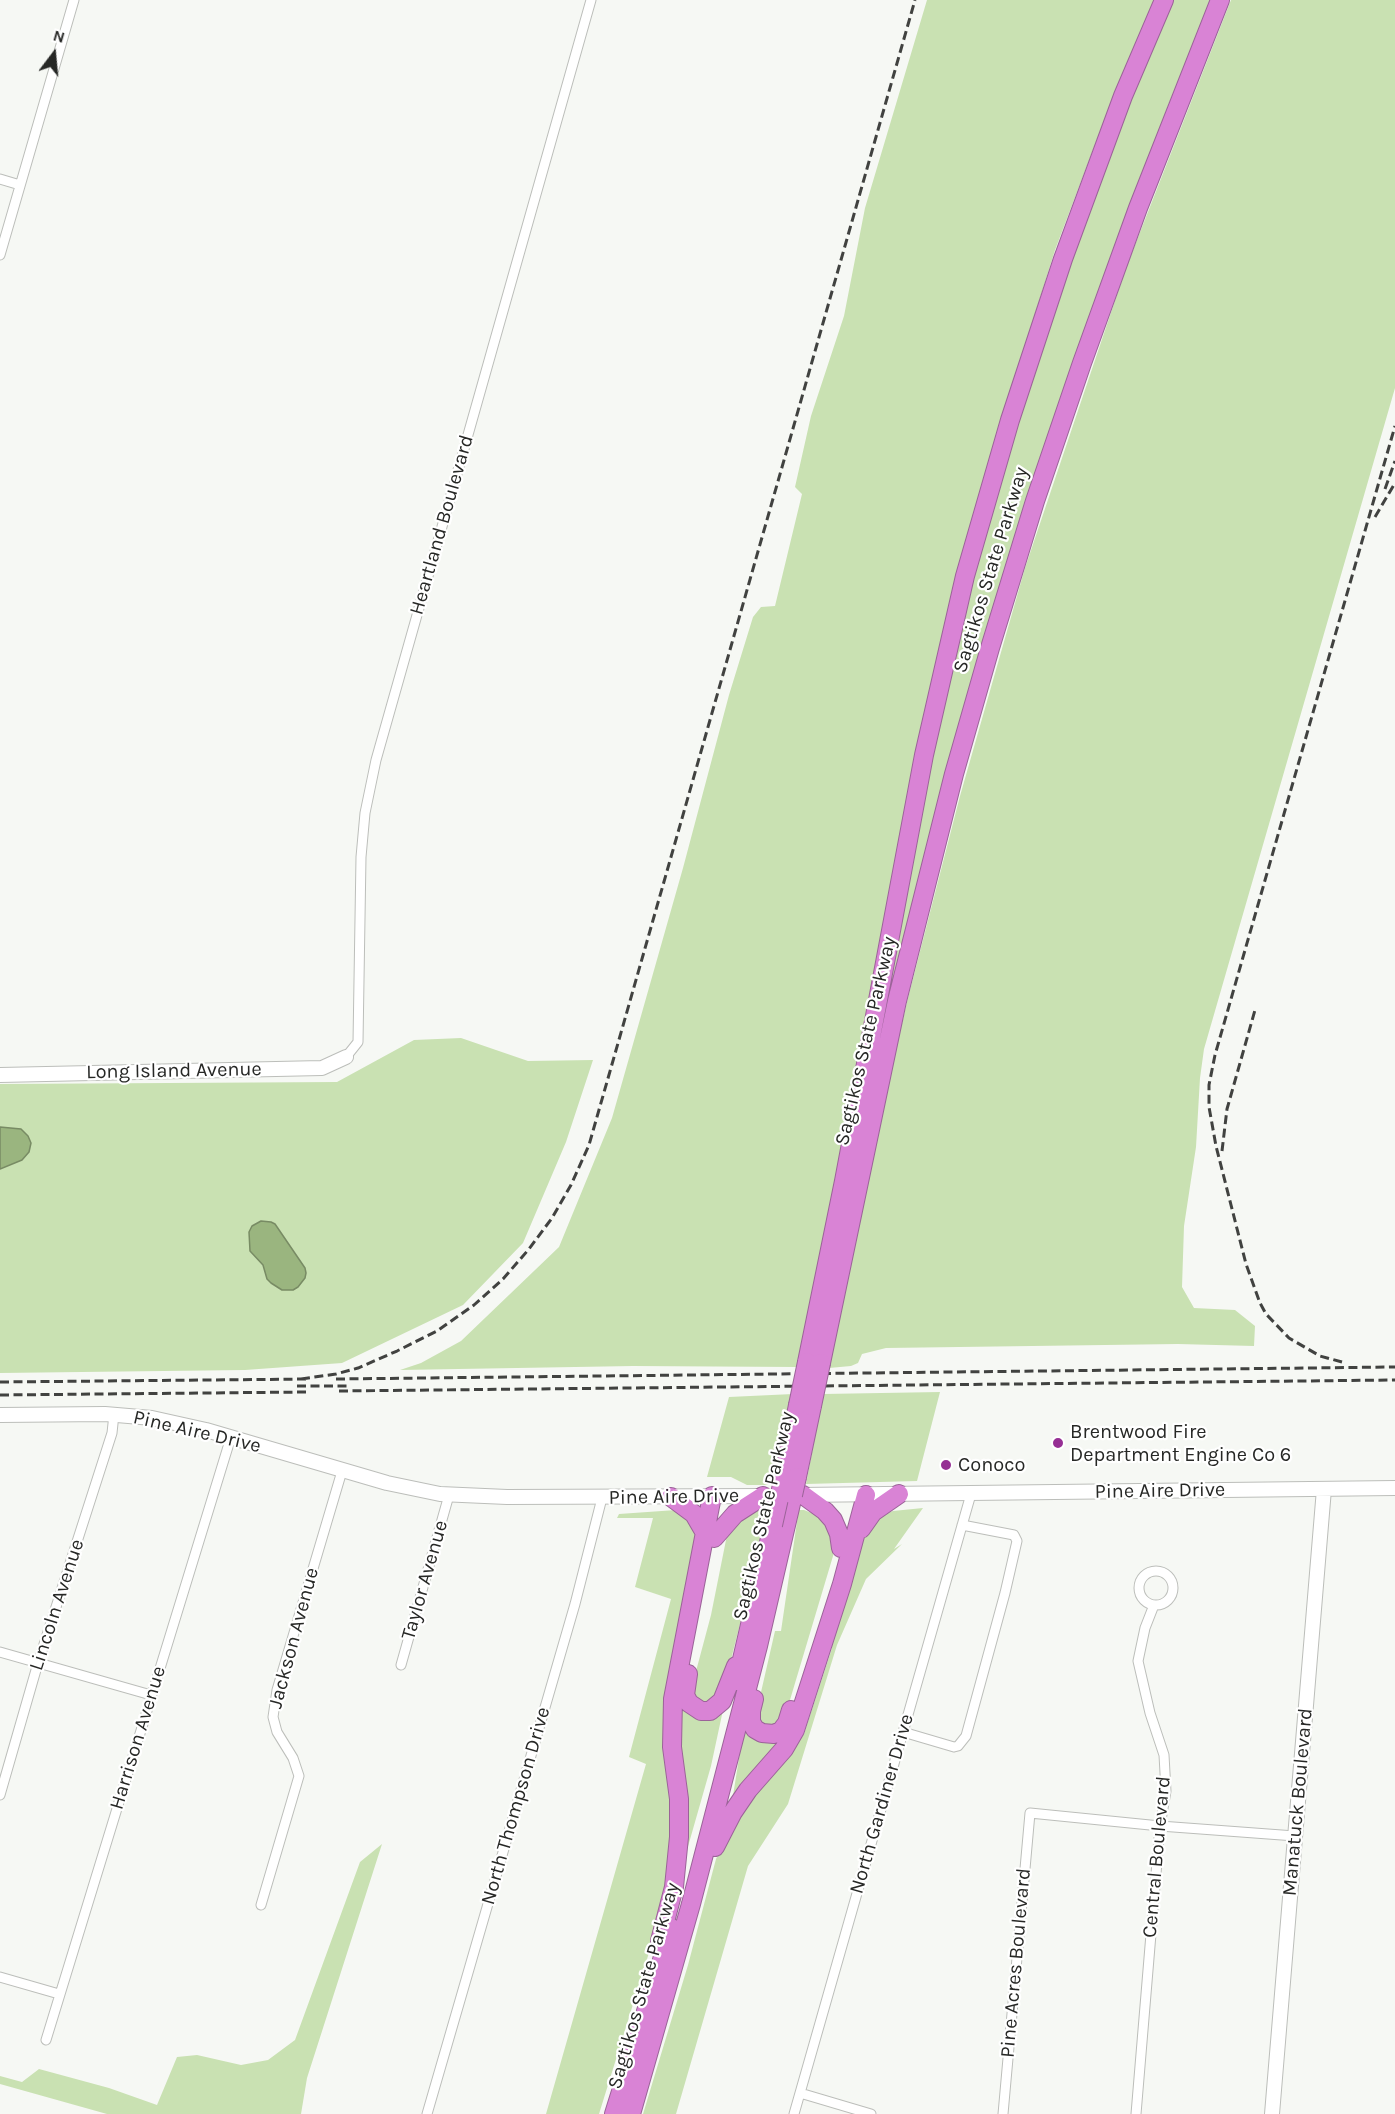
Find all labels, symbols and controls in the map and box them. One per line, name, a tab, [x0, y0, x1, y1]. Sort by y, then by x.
north arrow	[24, 24, 84, 84]
text: N	[51, 25, 67, 47]
street label: Heartland Boulevard	[405, 432, 479, 618]
street label: Sagtikos State Parkway	[948, 464, 1034, 676]
street label: Sagtikos State Parkway	[830, 934, 902, 1148]
street label: Long Island Avenue	[86, 1057, 262, 1085]
street label: Pine Aire Drive	[131, 1406, 263, 1458]
street label: Sagtikos State Parkway	[728, 1409, 800, 1623]
place label: Brentwood Fire Department Engine Co 6	[1070, 1420, 1291, 1467]
marker: Brentwood Fire Department Engine Co 6	[1051, 1436, 1065, 1450]
place label: Conoco	[958, 1453, 1025, 1477]
marker: Conoco	[939, 1458, 953, 1472]
street label: Pine Aire Drive	[1095, 1478, 1225, 1504]
street label: Pine Aire Drive	[609, 1484, 739, 1510]
street label: Taylor Avenue	[397, 1518, 453, 1642]
street label: Lincoln Avenue	[24, 1536, 90, 1674]
street label: Jackson Avenue	[264, 1565, 324, 1711]
street label: Harrison Avenue	[105, 1663, 171, 1813]
street label: North Thompson Drive	[476, 1704, 556, 1908]
street label: Manatuck Boulevard	[1278, 1707, 1318, 1897]
street label: North Gardiner Drive	[845, 1711, 919, 1897]
street label: Central Boulevard	[1138, 1775, 1176, 1939]
street label: Pine Acres Boulevard	[996, 1867, 1036, 2059]
street label: Sagtikos State Parkway	[603, 1880, 685, 2092]

